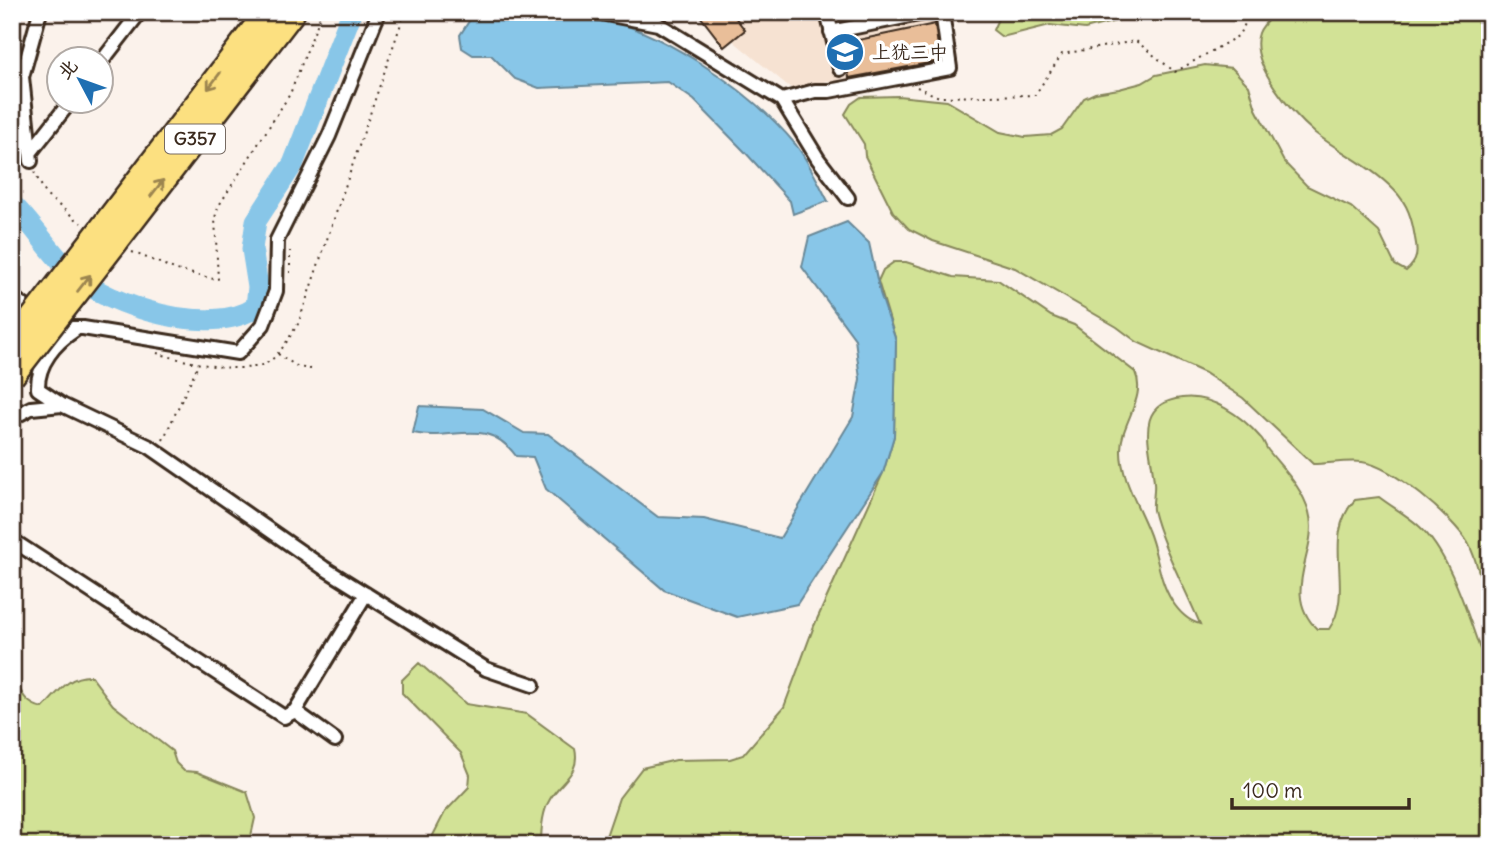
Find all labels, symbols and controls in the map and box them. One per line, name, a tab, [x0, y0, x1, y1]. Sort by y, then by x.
school or university icon: 上犹三中	[824, 31, 866, 73]
place label: 上犹三中	[872, 40, 948, 64]
north arrow	[46, 46, 116, 116]
text: 北	[52, 54, 82, 84]
one-way arrow	[206, 71, 221, 90]
road number: G357	[165, 124, 225, 154]
one-way arrow	[150, 179, 165, 198]
one-way arrow	[76, 274, 91, 293]
scale bar	[1232, 766, 1409, 810]
text: 100 m	[1243, 777, 1302, 804]

